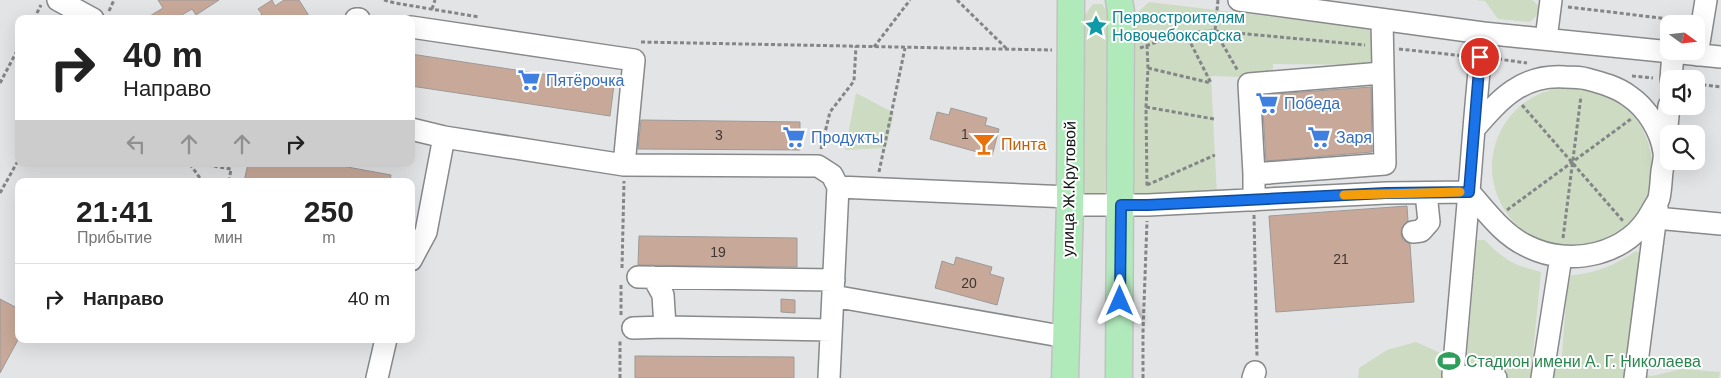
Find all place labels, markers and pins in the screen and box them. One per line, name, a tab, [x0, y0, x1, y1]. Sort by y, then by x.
place label: Первостроителям Новочебоксарска	[1112, 9, 1245, 44]
place icon: Первостроителям Новочебоксарска	[1083, 13, 1109, 39]
pin	[1459, 36, 1501, 78]
supermarket icon: Пятёрочка	[516, 67, 542, 93]
place label: Пятёрочка	[546, 72, 625, 89]
supermarket icon: Победа	[1254, 90, 1280, 116]
place label: Победа	[1284, 95, 1340, 112]
supermarket icon: Продукты	[781, 124, 807, 150]
supermarket icon: Заря	[1306, 124, 1332, 150]
place label: Продукты	[811, 129, 883, 146]
place label: Заря	[1336, 129, 1372, 146]
bar icon: Пинта	[971, 131, 997, 157]
place label: Пинта	[1001, 136, 1046, 153]
sports icon: Стадион имени А. Г. Николаева	[1436, 348, 1462, 374]
place label: Стадион имени А. Г. Николаева	[1466, 353, 1701, 370]

